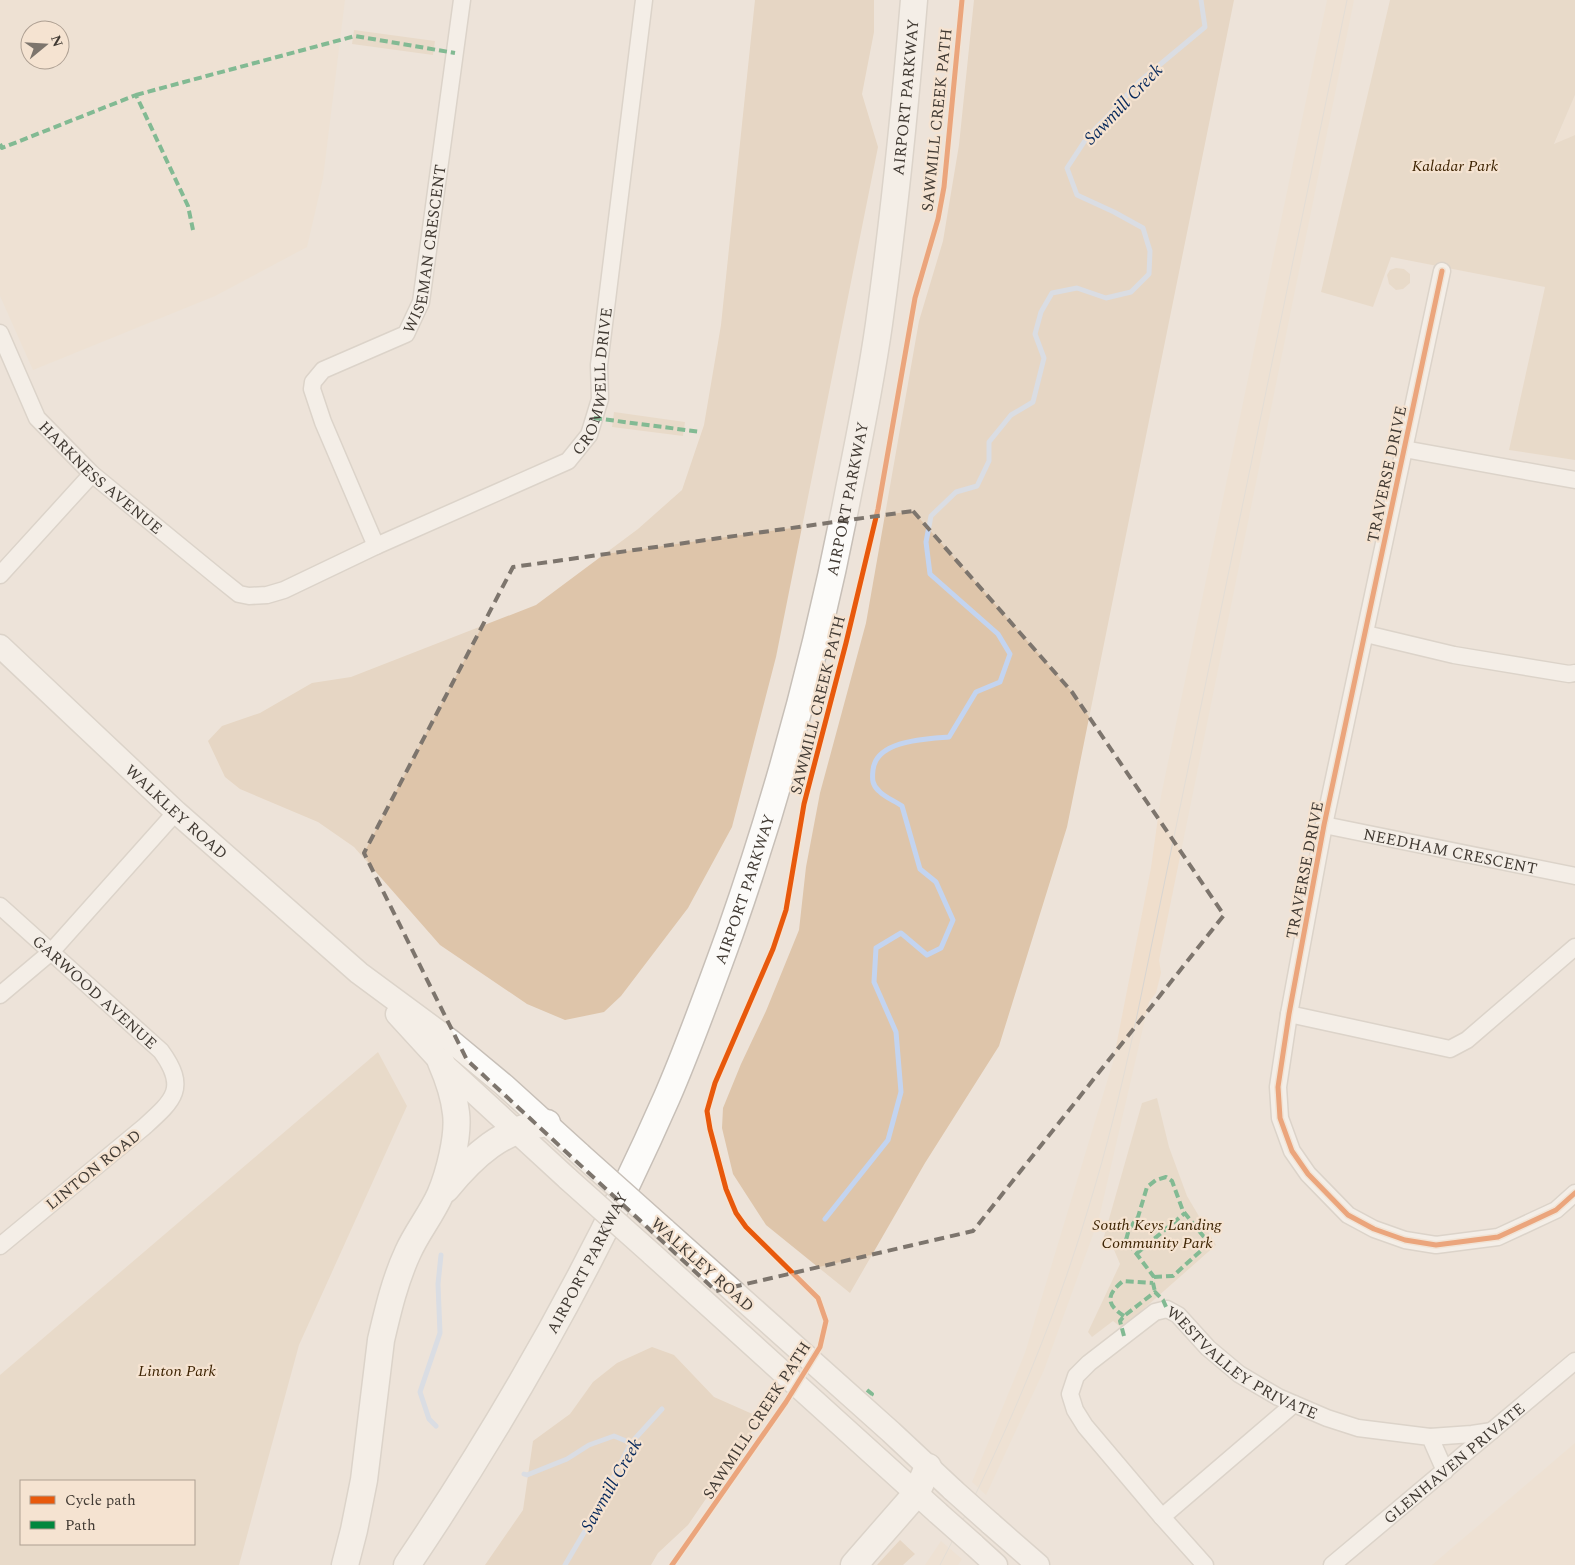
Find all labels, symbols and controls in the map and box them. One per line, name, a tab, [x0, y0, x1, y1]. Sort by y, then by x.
street label: AIRPORT PARKWAY	[886, 18, 925, 177]
north arrow	[20, 20, 70, 70]
street label: SAWMILL CREEK PATH	[915, 27, 959, 213]
text: N	[45, 32, 69, 50]
water label: Sawmill Creek	[1077, 57, 1170, 151]
park label: Kaladar Park	[1412, 154, 1499, 178]
street label: WISEMAN CRESCENT	[397, 163, 453, 337]
street label: CROMWELL DRIVE	[566, 306, 619, 461]
street label: TRAVERSE DRIVE	[1361, 404, 1413, 545]
street label: HARKNESS AVENUE	[33, 415, 168, 540]
street label: AIRPORT PARKWAY	[820, 420, 875, 578]
street label: SAWMILL CREEK PATH	[784, 613, 852, 797]
street label: WALKLEY ROAD	[119, 759, 233, 865]
street label: TRAVERSE DRIVE	[1280, 800, 1330, 941]
street label: AIRPORT PARKWAY	[709, 811, 781, 968]
street label: NEEDHAM CRESCENT	[1361, 822, 1540, 881]
street label: GARWOOD AVENUE	[27, 930, 162, 1055]
street label: LINTON ROAD	[41, 1124, 147, 1216]
street label: AIRPORT PARKWAY	[541, 1188, 634, 1338]
street label: WALKLEY ROAD	[645, 1212, 759, 1318]
park label: South Keys Landing Community Park	[1093, 1213, 1222, 1255]
street label: WESTVALLEY PRIVATE	[1162, 1300, 1322, 1426]
street label: SAWMILL CREEK PATH	[697, 1337, 817, 1504]
park label: Linton Park	[138, 1359, 217, 1383]
street label: GLENHAVEN PRIVATE	[1378, 1397, 1530, 1530]
water label: Sawmill Creek	[574, 1433, 649, 1537]
legend	[20, 1480, 195, 1545]
text: Cycle path	[65, 1489, 136, 1512]
text: Path	[65, 1514, 96, 1537]

